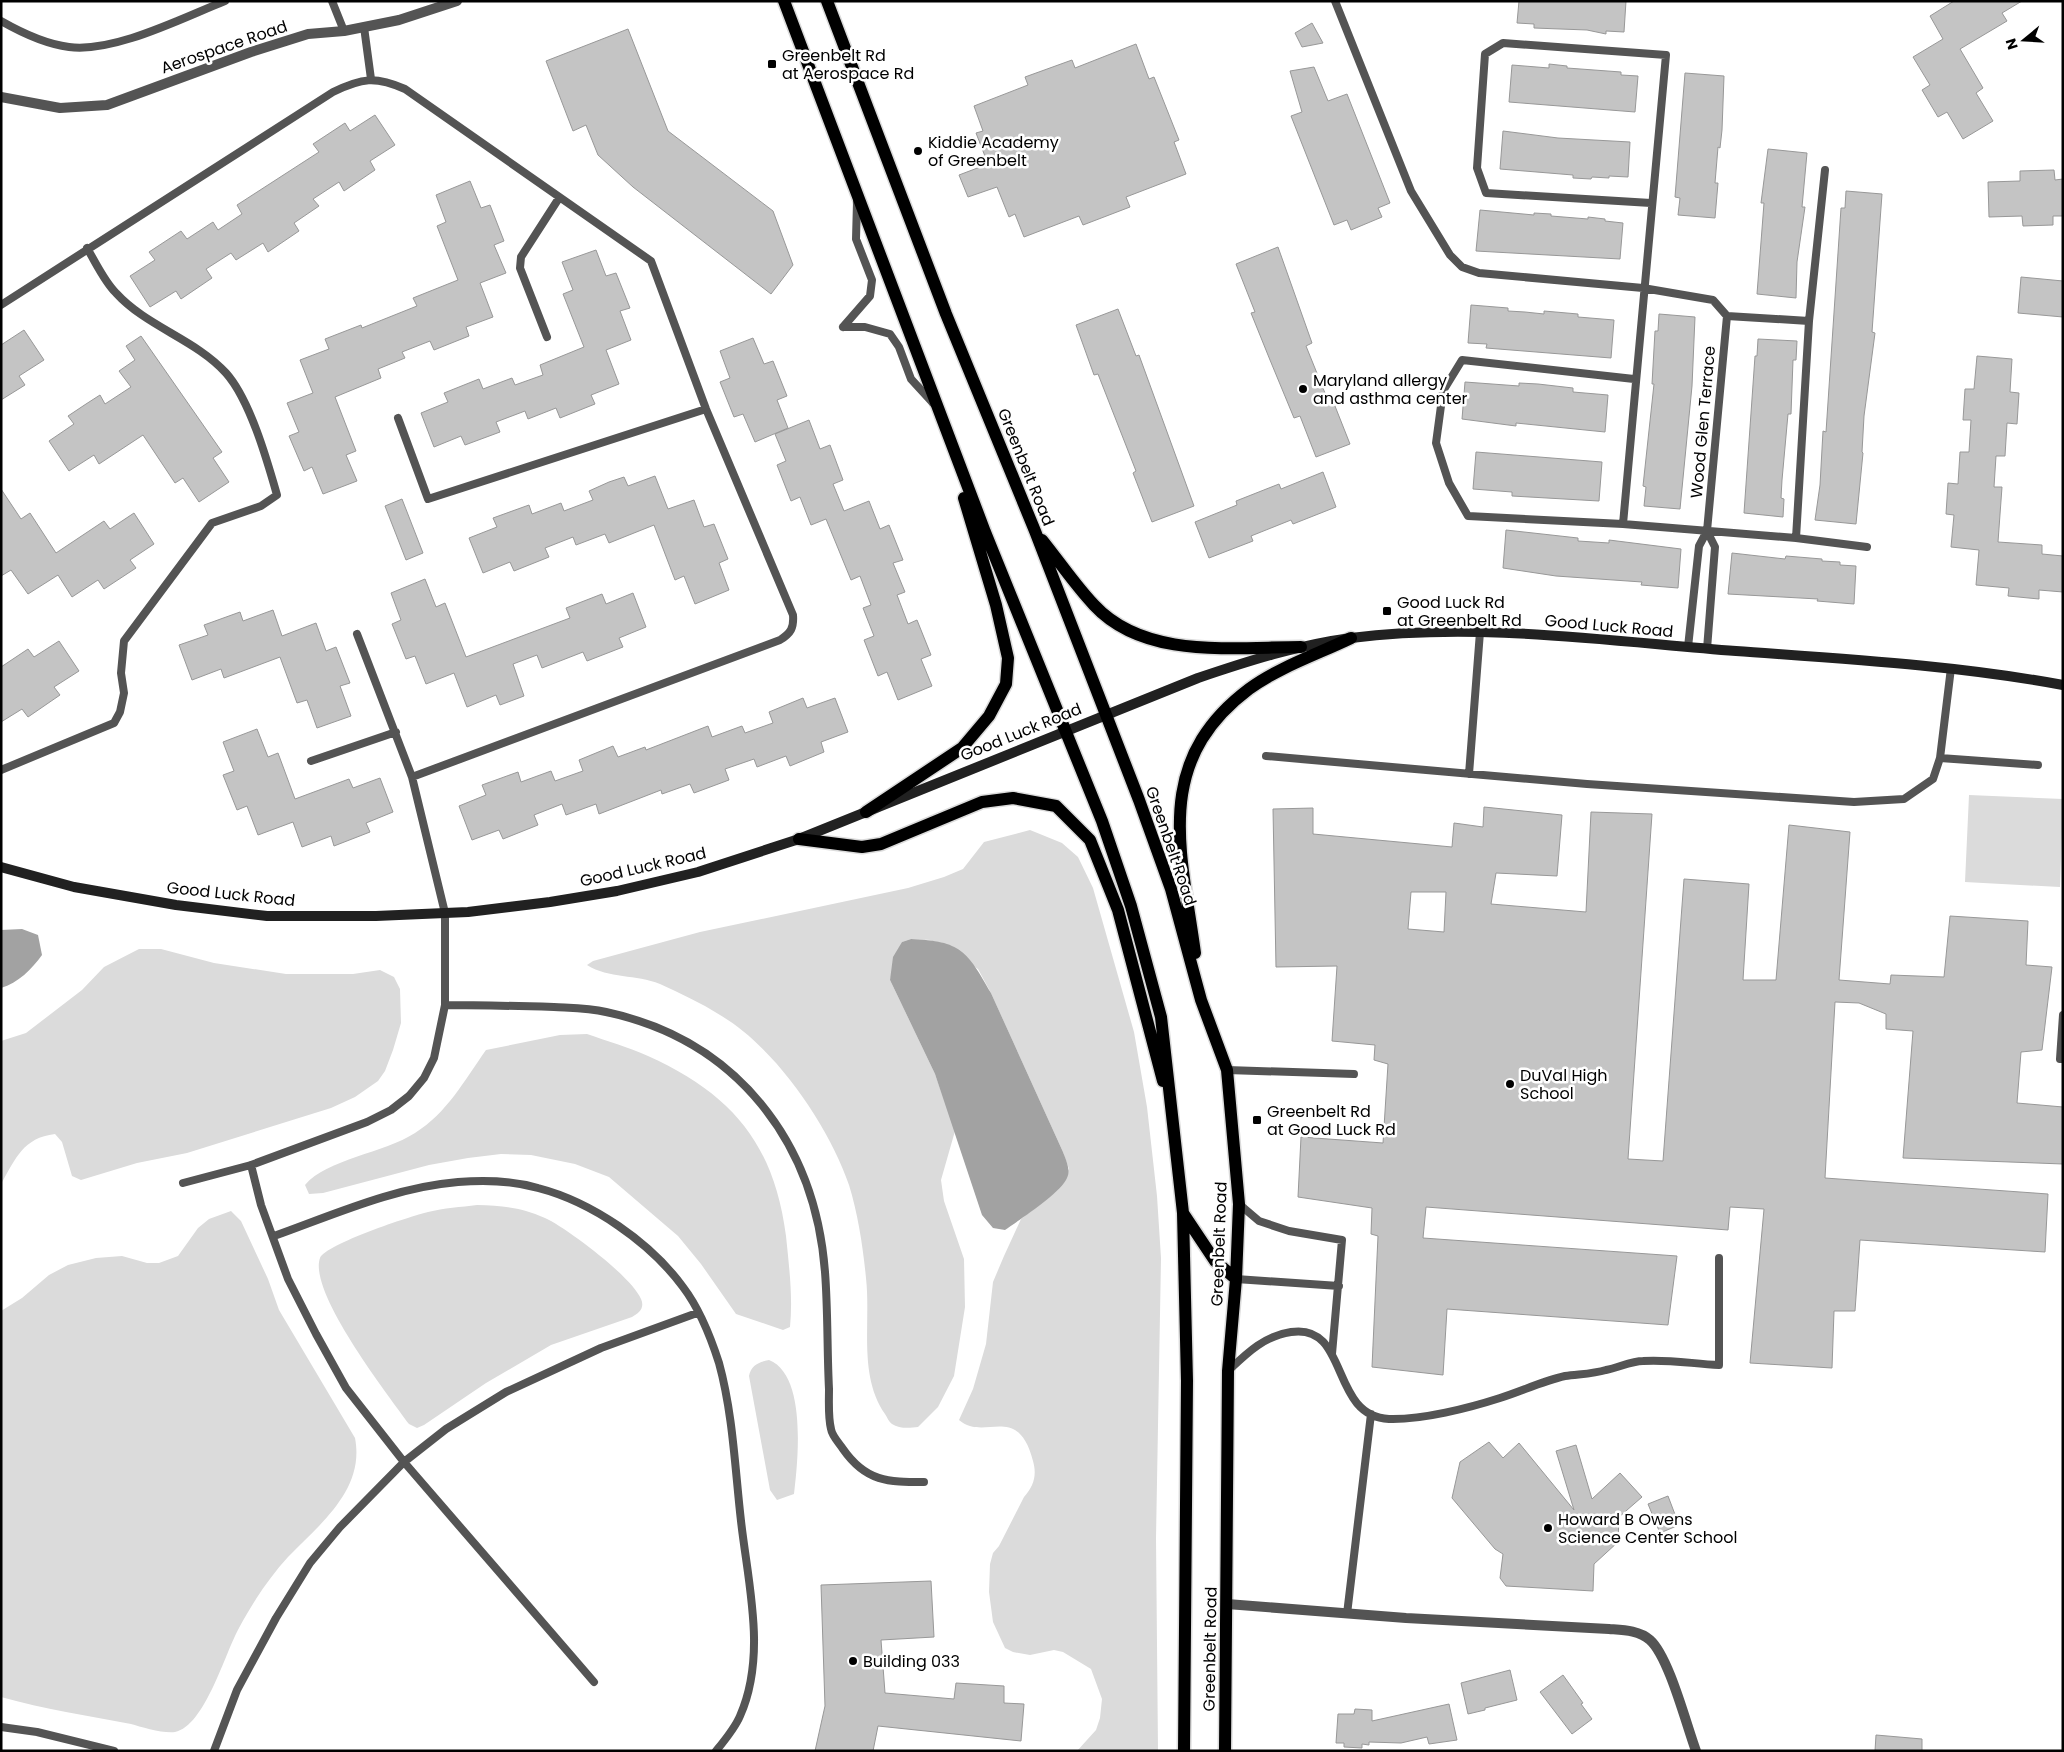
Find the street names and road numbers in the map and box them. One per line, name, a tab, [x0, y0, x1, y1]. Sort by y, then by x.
street label: Aerospace Road	[158, 15, 290, 79]
street label: Wood Glen Terrace	[1685, 345, 1721, 499]
street label: Greenbelt Road	[992, 405, 1060, 529]
street label: Good Luck Road	[1544, 609, 1674, 643]
street label: Good Luck Road	[957, 697, 1085, 767]
street label: Greenbelt Road	[1140, 783, 1202, 909]
street label: Good Luck Road	[578, 841, 708, 893]
street label: Good Luck Road	[166, 876, 296, 912]
street label: Greenbelt Road	[1205, 1181, 1233, 1307]
street label: Greenbelt Road	[1197, 1586, 1223, 1712]

